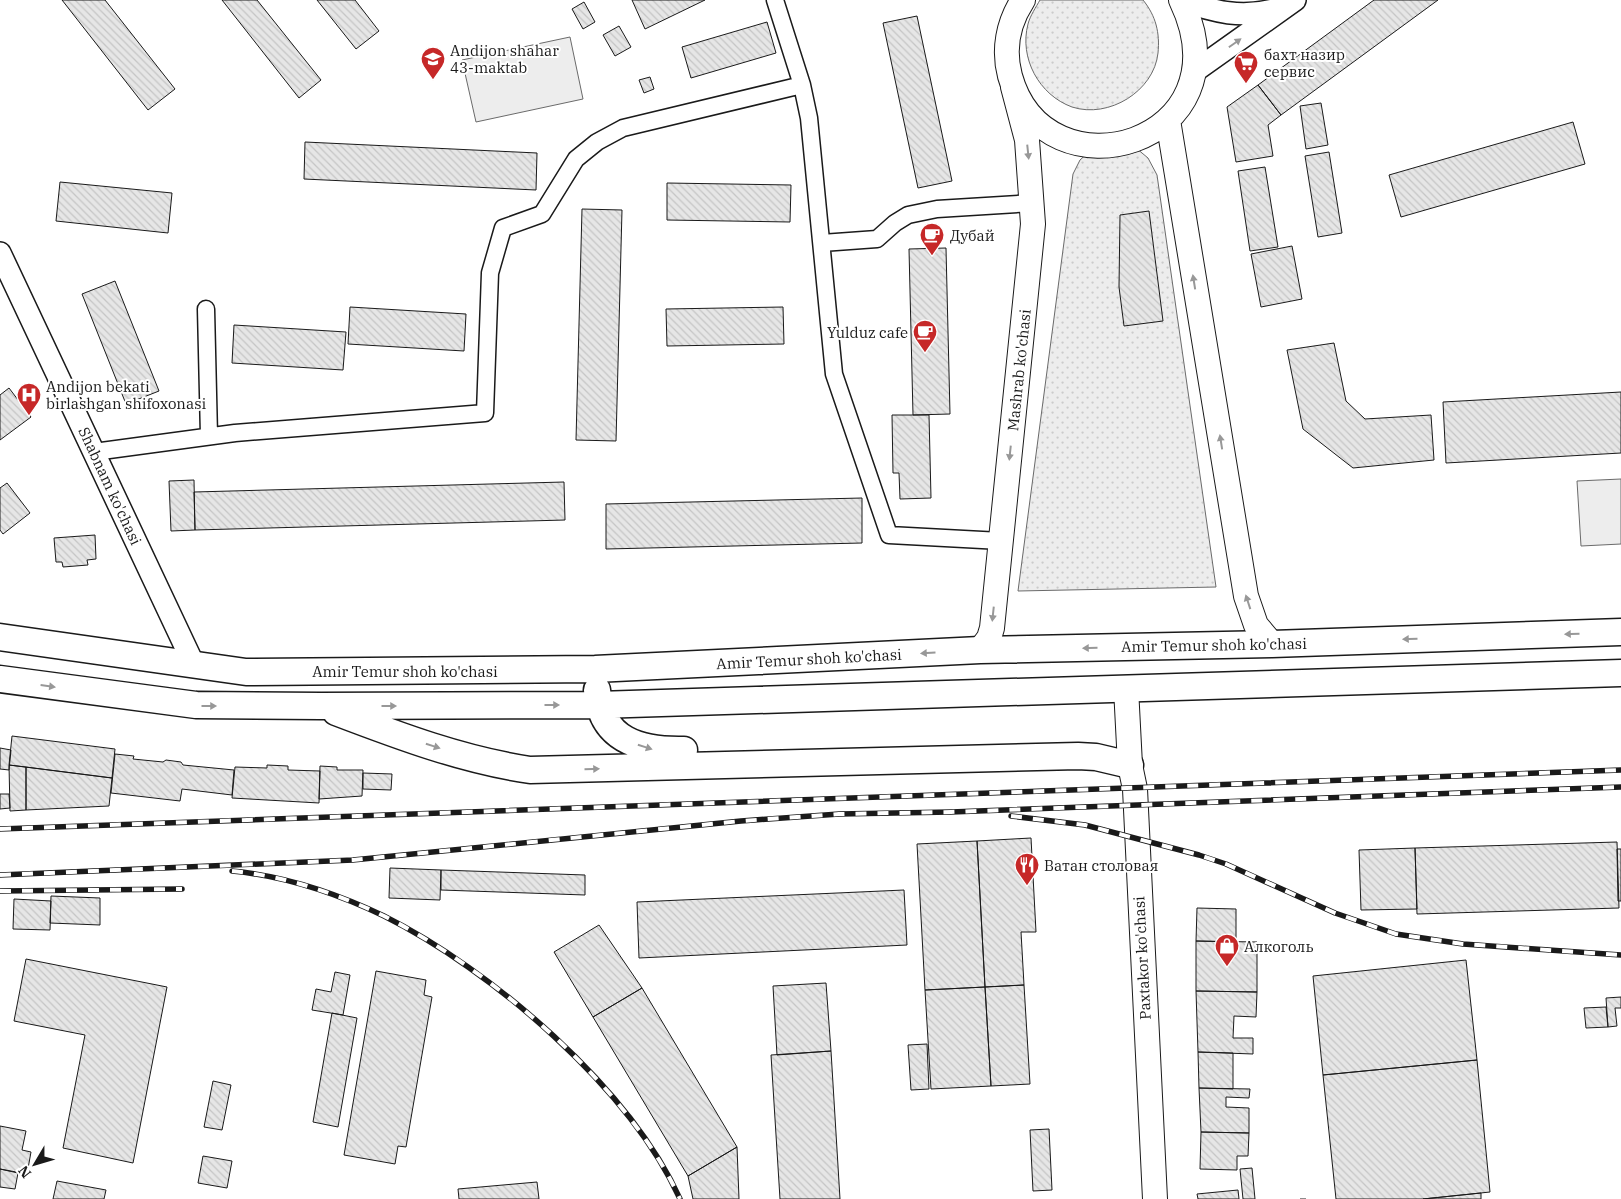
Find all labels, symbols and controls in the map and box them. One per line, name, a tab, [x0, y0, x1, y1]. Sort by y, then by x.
one-way arrow	[1228, 38, 1242, 48]
place label: Andijon shahar 43-maktab	[450, 41, 559, 77]
place label: бахт назир сервис	[1264, 45, 1345, 81]
school or university icon: Andijon shahar 43-maktab	[420, 46, 446, 80]
supermarket icon: бахт назир сервис	[1233, 50, 1259, 84]
one-way arrow	[1025, 144, 1033, 160]
cafe icon: Дубай	[919, 222, 945, 256]
place label: Дубай	[950, 226, 995, 245]
one-way arrow	[1190, 273, 1198, 289]
street label: Mashrab ko'chasi	[1003, 308, 1035, 432]
cafe icon: Yulduz cafe	[912, 319, 938, 353]
place label: Yulduz cafe	[827, 323, 908, 342]
place label: Аndijon bekati birlashgan shifoxonasi	[46, 377, 206, 413]
hospital icon: Аndijon bekati birlashgan shifoxonasi	[16, 382, 42, 416]
street label: Shabnam ko'chasi	[74, 424, 146, 548]
one-way arrow	[1216, 434, 1224, 450]
one-way arrow	[1006, 445, 1014, 461]
one-way arrow	[1244, 594, 1252, 609]
one-way arrow	[989, 607, 997, 623]
one-way arrow	[1564, 630, 1580, 638]
street label: Amir Temur shoh ko'chasi	[1121, 634, 1307, 656]
one-way arrow	[1402, 636, 1418, 644]
one-way arrow	[1082, 644, 1098, 652]
street label: Amir Temur shoh ko'chasi	[716, 645, 902, 673]
one-way arrow	[919, 649, 935, 657]
street label: Amir Temur shoh ko'chasi	[312, 662, 498, 681]
one-way arrow	[41, 682, 57, 690]
one-way arrow	[544, 701, 560, 709]
one-way arrow	[202, 702, 218, 710]
one-way arrow	[382, 702, 398, 710]
one-way arrow	[426, 743, 441, 751]
one-way arrow	[638, 744, 653, 751]
one-way arrow	[584, 764, 600, 772]
restaurant icon: Ватан столовая	[1014, 852, 1040, 886]
place label: Ватан столовая	[1044, 856, 1158, 875]
street label: Paxtakor ko'chasi	[1129, 895, 1155, 1020]
shop icon: Алкоголь	[1214, 933, 1240, 967]
place label: Алкоголь	[1244, 937, 1314, 956]
north arrow	[10, 1139, 60, 1189]
text: N	[14, 1162, 35, 1182]

